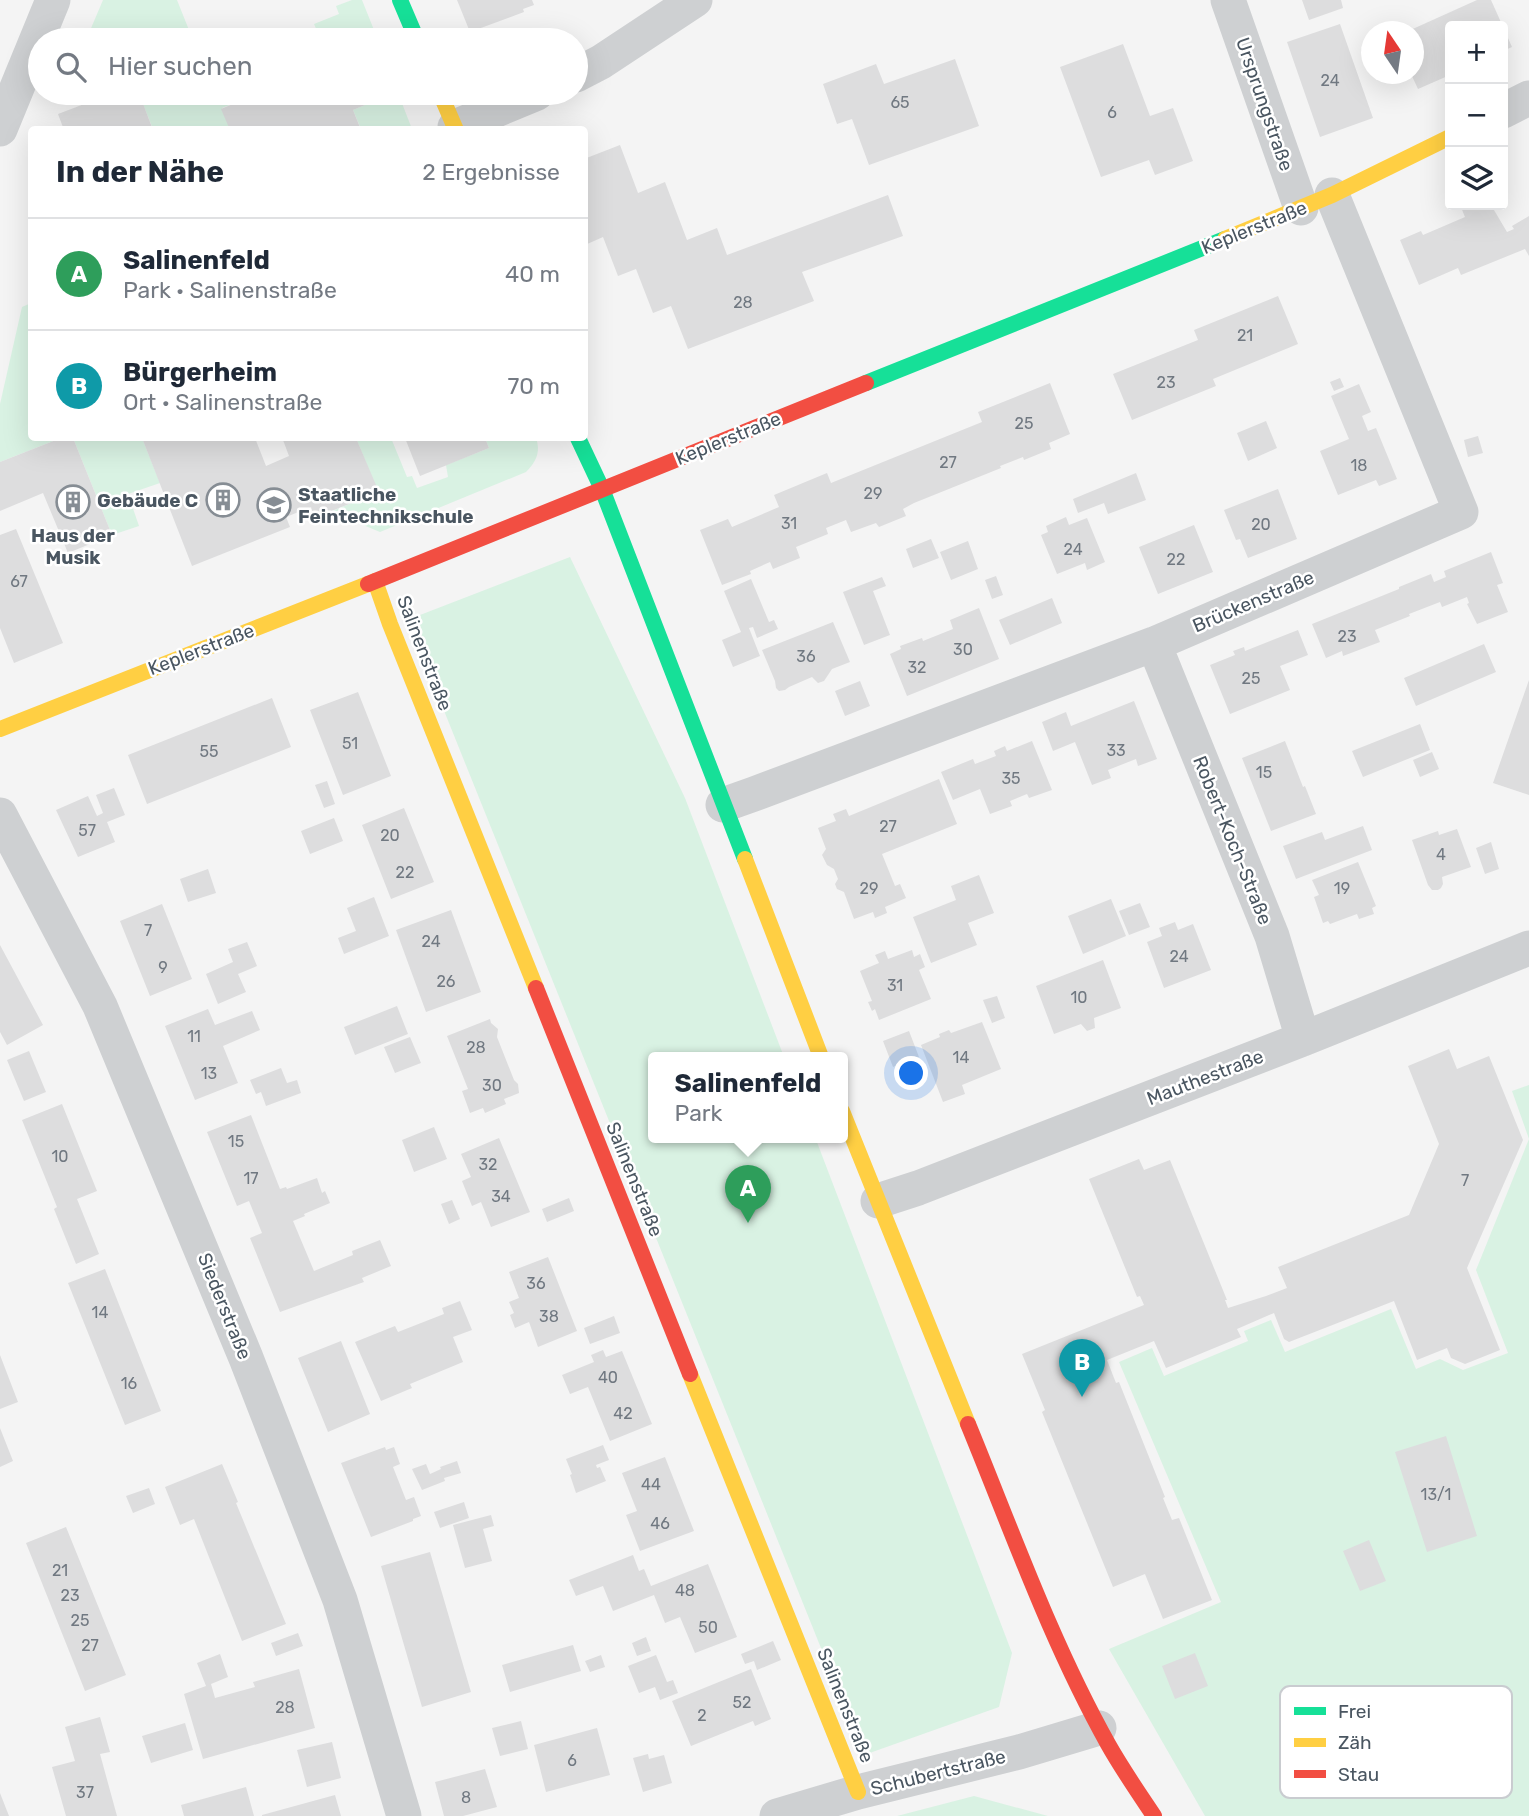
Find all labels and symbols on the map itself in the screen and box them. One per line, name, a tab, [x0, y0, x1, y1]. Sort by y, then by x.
north arrow	[1361, 21, 1424, 84]
street label: Ursprungstraße	[1231, 34, 1298, 174]
house number: 24	[1320, 71, 1340, 90]
house number: 65	[890, 93, 910, 112]
house number: 6	[1107, 103, 1117, 122]
street label: Keplerstraße	[1198, 196, 1310, 259]
house number: 28	[733, 293, 753, 312]
house number: 21	[1237, 326, 1253, 345]
house number: 23	[1156, 373, 1176, 392]
street label: Keplerstraße	[672, 407, 784, 470]
house number: 25	[1015, 414, 1033, 433]
house number: 27	[939, 453, 957, 472]
house number: 18	[1350, 456, 1368, 475]
building icon: Gebäude C	[204, 481, 242, 519]
building icon: Haus der Musik	[54, 483, 92, 521]
place label: Staatliche Feintechnikschule	[298, 483, 474, 528]
house number: 29	[864, 484, 882, 503]
school or university icon: Staatliche Feintechnikschule	[255, 486, 293, 524]
place label: Gebäude C	[97, 489, 198, 512]
house number: 31	[781, 514, 797, 533]
house number: 20	[1251, 515, 1271, 534]
place label: Haus der Musik	[31, 524, 115, 569]
house number: 24	[1063, 540, 1083, 559]
house number: 22	[1167, 550, 1185, 569]
street label: Brückenstraße	[1189, 566, 1317, 637]
house number: 67	[10, 572, 28, 591]
street label: Salinenstraße	[392, 592, 457, 714]
street label: Keplerstraße	[145, 619, 257, 680]
house number: 23	[1337, 627, 1357, 646]
house number: 30	[953, 640, 973, 659]
house number: 36	[796, 647, 816, 666]
house number: 32	[907, 658, 927, 677]
house number: 25	[1242, 669, 1260, 688]
house number: 51	[342, 734, 358, 753]
house number: 33	[1106, 741, 1126, 760]
house number: 55	[199, 742, 219, 761]
street label: Robert-Koch-Straße	[1188, 752, 1277, 928]
house number: 15	[1256, 763, 1272, 782]
house number: 35	[1001, 769, 1021, 788]
house number: 27	[879, 817, 897, 836]
house number: 57	[78, 821, 96, 840]
house number: 20	[380, 826, 400, 845]
house number: 4	[1436, 845, 1446, 864]
house number: 22	[396, 863, 414, 882]
house number: 29	[860, 879, 878, 898]
house number: 19	[1334, 879, 1350, 898]
house number: 7	[144, 921, 152, 940]
house number: 24	[421, 932, 441, 951]
house number: 24	[1169, 947, 1189, 966]
house number: 9	[158, 958, 168, 977]
house number: 26	[436, 972, 456, 991]
house number: 31	[887, 976, 903, 995]
house number: 10	[1070, 988, 1088, 1007]
house number: 11	[187, 1027, 201, 1046]
house number: 28	[466, 1038, 486, 1057]
street label: Mauthestraße	[1144, 1045, 1267, 1110]
house number: 14	[953, 1048, 969, 1067]
your location	[894, 1056, 928, 1090]
house number: 13	[201, 1064, 217, 1083]
house number: 30	[482, 1076, 502, 1095]
street label: Salinenstraße	[601, 1118, 668, 1240]
house number: 15	[228, 1132, 244, 1151]
house number: 10	[51, 1147, 69, 1166]
house number: 32	[478, 1155, 498, 1174]
pin: A	[725, 1165, 771, 1223]
house number: 17	[243, 1169, 259, 1188]
house number: 7	[1461, 1171, 1469, 1190]
house number: 34	[491, 1187, 511, 1206]
street label: Siederstraße	[193, 1250, 256, 1363]
house number: 36	[526, 1274, 546, 1293]
house number: 14	[92, 1303, 108, 1322]
house number: 38	[539, 1307, 559, 1326]
pin: B	[1059, 1339, 1105, 1397]
house number: 40	[598, 1368, 618, 1387]
house number: 16	[121, 1374, 138, 1393]
house number: 42	[613, 1404, 633, 1423]
house number: 44	[641, 1475, 661, 1494]
house number: 13/1	[1421, 1485, 1451, 1504]
house number: 46	[650, 1514, 670, 1533]
house number: 21	[52, 1561, 68, 1580]
house number: 48	[675, 1581, 695, 1600]
house number: 23	[60, 1586, 80, 1605]
house number: 25	[71, 1611, 89, 1630]
house number: 50	[698, 1618, 718, 1637]
house number: 27	[81, 1636, 99, 1655]
street label: Salinenstraße	[812, 1644, 879, 1766]
legend	[1280, 1686, 1512, 1798]
house number: 52	[733, 1693, 751, 1712]
house number: 28	[275, 1698, 295, 1717]
text: Frei	[1338, 1700, 1371, 1723]
house number: 2	[697, 1706, 707, 1725]
text: Zäh	[1338, 1731, 1371, 1754]
street label: Schubertstraße	[868, 1745, 1008, 1800]
house number: 6	[567, 1751, 577, 1770]
text: Stau	[1338, 1763, 1379, 1786]
house number: 37	[76, 1783, 94, 1802]
house number: 8	[461, 1788, 471, 1807]

